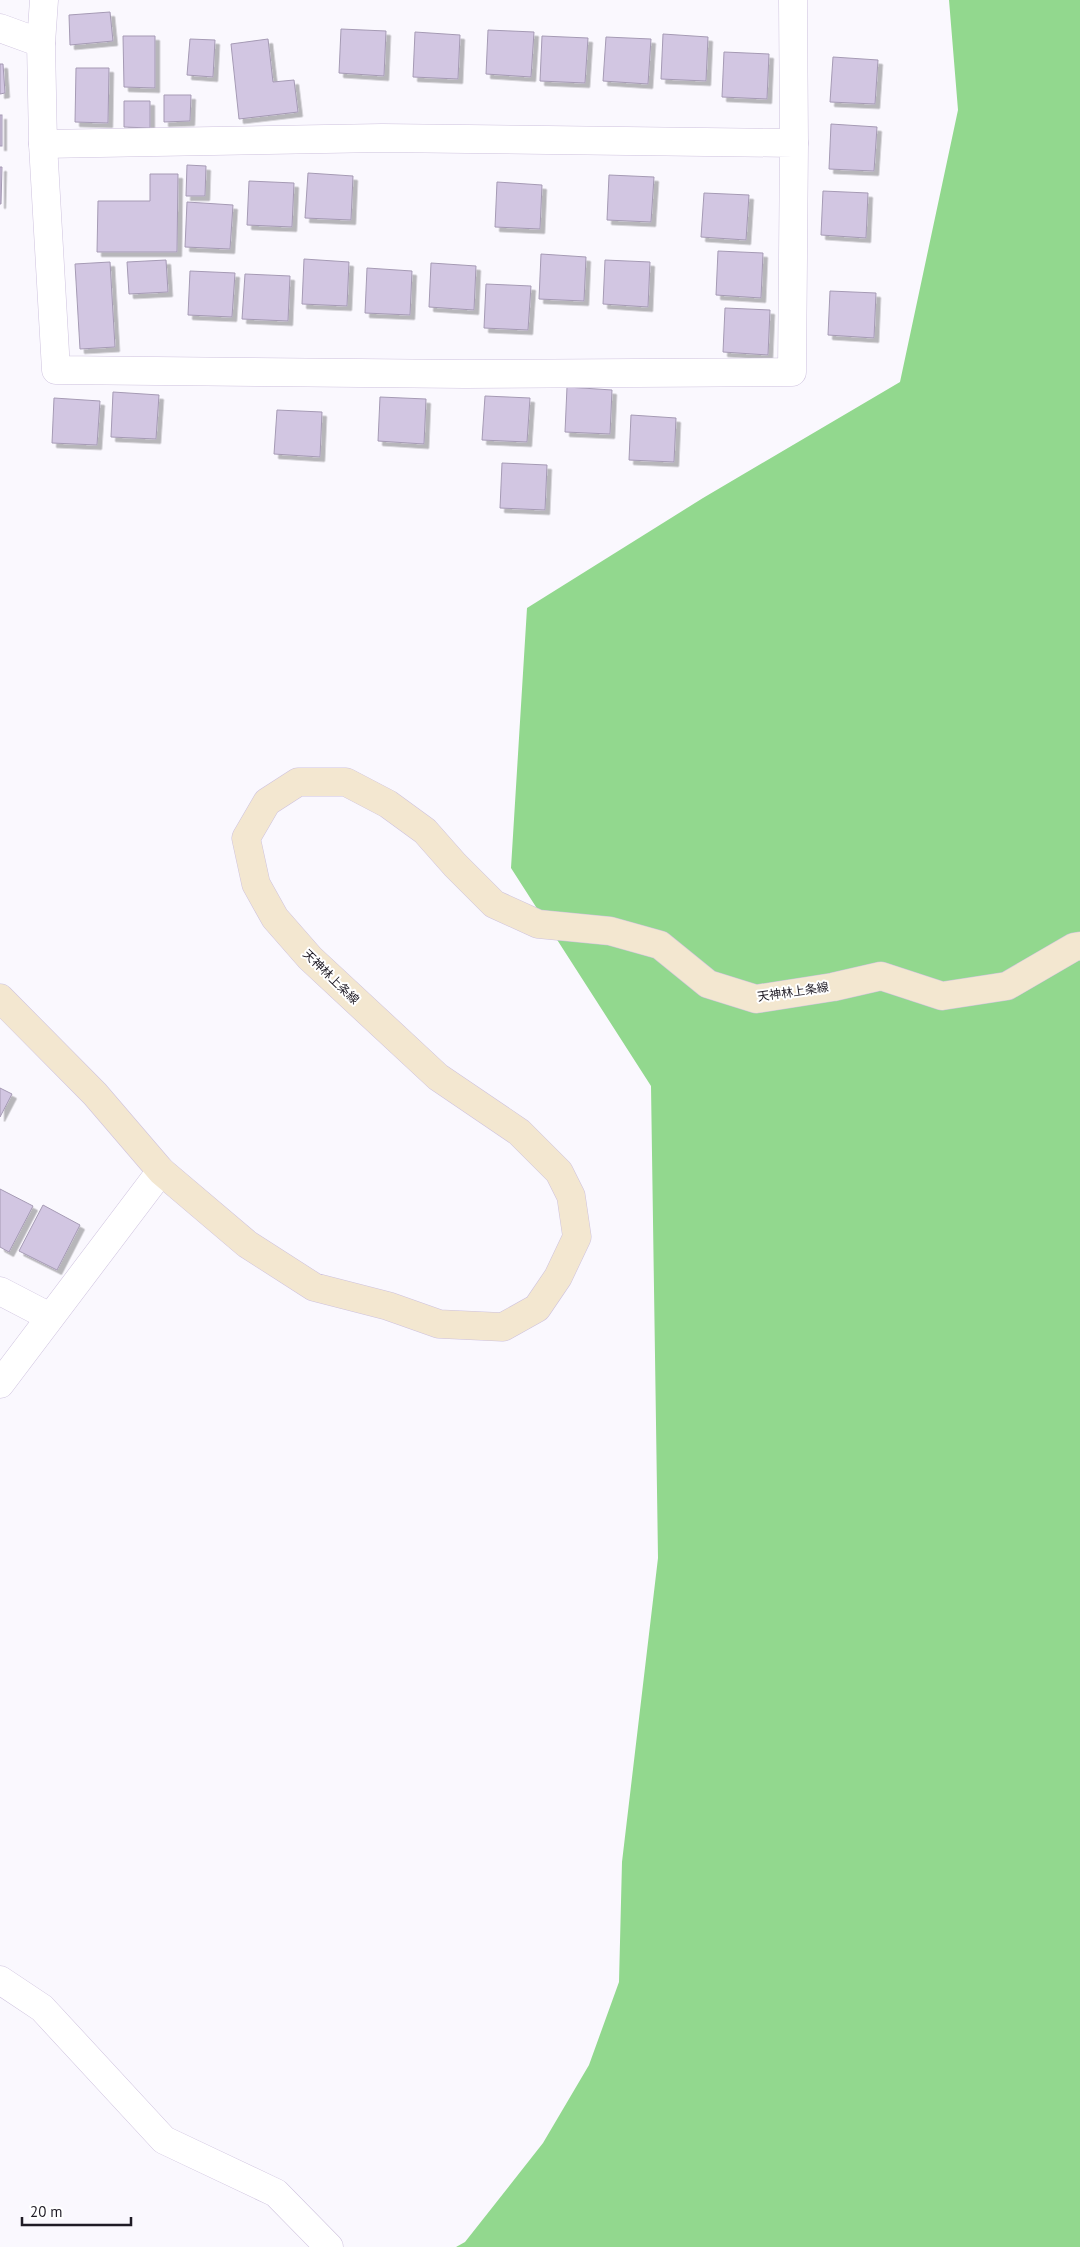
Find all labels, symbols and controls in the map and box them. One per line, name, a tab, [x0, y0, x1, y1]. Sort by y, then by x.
street label: 天神林上条線	[300, 946, 362, 1007]
street label: 天神林上条線	[756, 979, 830, 1004]
scale bar	[22, 2194, 131, 2226]
text: 20 m	[30, 2202, 63, 2221]

